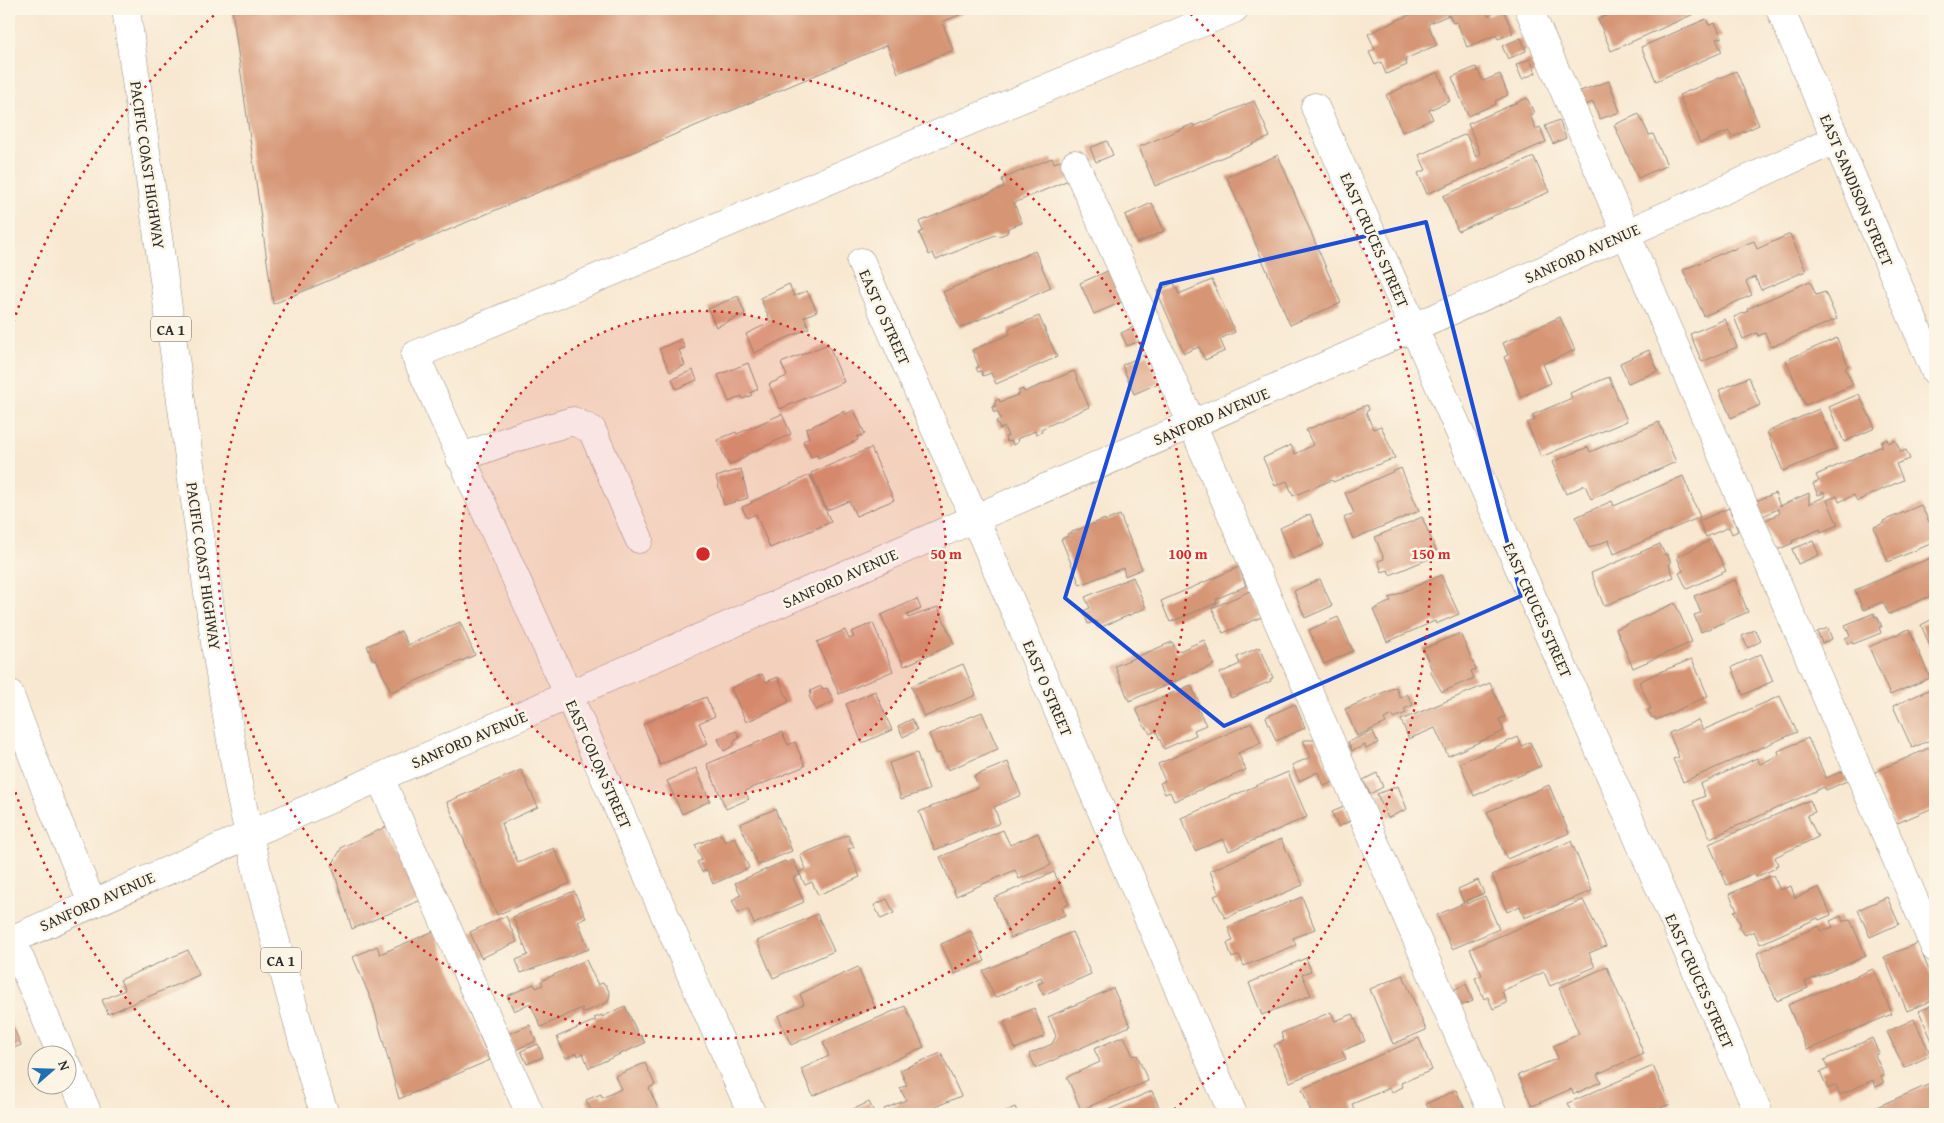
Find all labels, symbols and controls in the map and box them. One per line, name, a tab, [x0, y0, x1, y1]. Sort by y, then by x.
street label: PACIFIC COAST HIGHWAY	[124, 79, 172, 251]
street label: EAST SANDISON STREET	[1814, 110, 1900, 270]
street label: EAST CRUCES STREET	[1334, 169, 1416, 312]
street label: SANFORD AVENUE	[1520, 217, 1644, 289]
street label: EAST O STREET	[853, 265, 917, 369]
road number: CA 1	[151, 316, 191, 342]
street label: SANFORD AVENUE	[1149, 381, 1273, 451]
street label: PACIFIC COAST HIGHWAY	[180, 480, 228, 652]
street label: EAST CRUCES STREET	[1497, 539, 1579, 682]
street label: SANFORD AVENUE	[778, 542, 902, 614]
text: 50 m	[930, 543, 962, 564]
text: 100 m	[1168, 543, 1208, 564]
text: 150 m	[1411, 543, 1451, 564]
centre of rings	[694, 545, 712, 563]
street label: EAST O STREET	[1017, 636, 1079, 740]
street label: EAST COLON STREET	[560, 696, 638, 832]
street label: SANFORD AVENUE	[407, 704, 531, 774]
street label: SANFORD AVENUE	[35, 865, 159, 937]
street label: EAST CRUCES STREET	[1659, 910, 1741, 1053]
road number: CA 1	[261, 948, 301, 972]
north arrow	[28, 1046, 78, 1096]
text: N	[53, 1058, 75, 1074]

